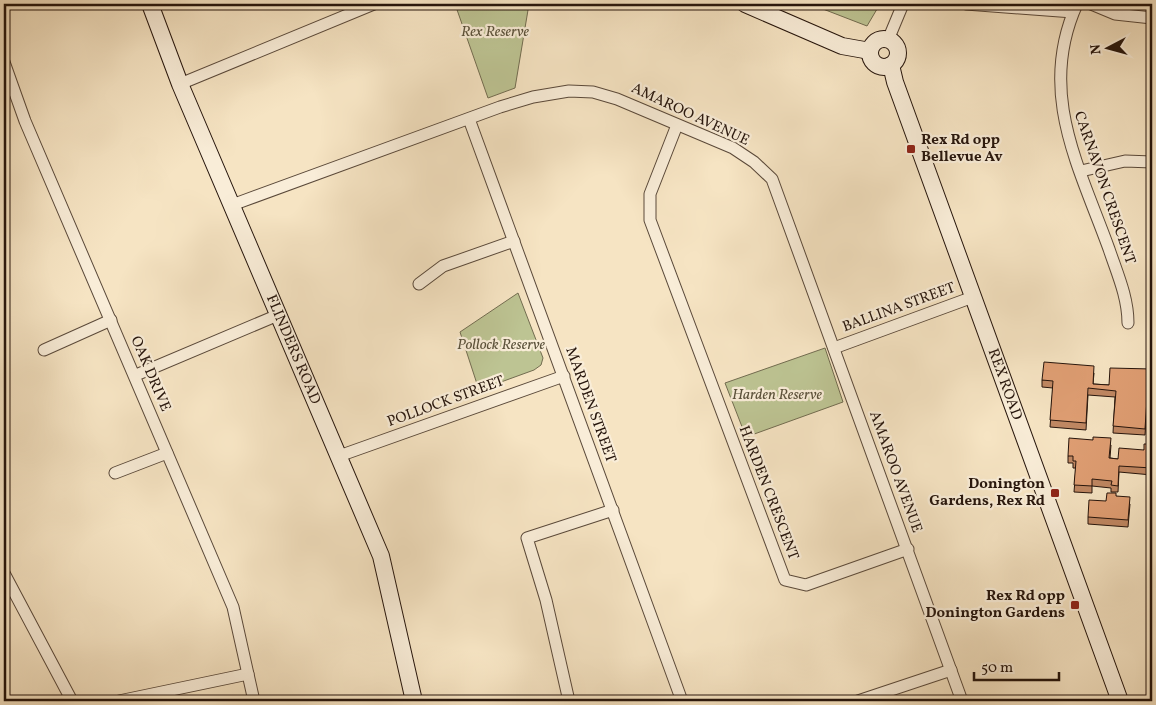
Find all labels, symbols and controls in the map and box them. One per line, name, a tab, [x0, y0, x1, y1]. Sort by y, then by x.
park label: Rex Reserve	[461, 22, 530, 43]
north arrow	[1084, 22, 1134, 72]
text: N	[1087, 43, 1107, 55]
street label: AMAROO AVENUE	[627, 78, 753, 152]
street label: CARNAVON CRESCENT	[1068, 109, 1140, 268]
place label: Rex Rd opp Bellevue Av	[921, 130, 1003, 168]
marker: Rex Rd opp Bellevue Av	[905, 143, 917, 155]
street label: BALLINA STREET	[840, 278, 959, 338]
street label: FLINDERS ROAD	[260, 291, 326, 408]
street label: OAK DRIVE	[125, 333, 175, 415]
park label: Pollock Reserve	[457, 335, 546, 356]
street label: MARDEN STREET	[559, 344, 621, 466]
street label: REX ROAD	[982, 345, 1027, 423]
street label: POLLOCK STREET	[385, 371, 508, 433]
park label: Harden Reserve	[732, 385, 823, 406]
street label: AMAROO AVENUE	[863, 408, 927, 536]
street label: HARDEN CRESCENT	[733, 423, 803, 563]
place label: Donington Gardens, Rex Rd	[929, 474, 1045, 512]
marker: Donington Gardens, Rex Rd	[1049, 487, 1061, 499]
place label: Rex Rd opp Donington Gardens	[926, 586, 1065, 624]
marker: Rex Rd opp Donington Gardens	[1069, 599, 1081, 611]
scale bar	[974, 650, 1058, 682]
text: 50 m	[981, 658, 1013, 679]

